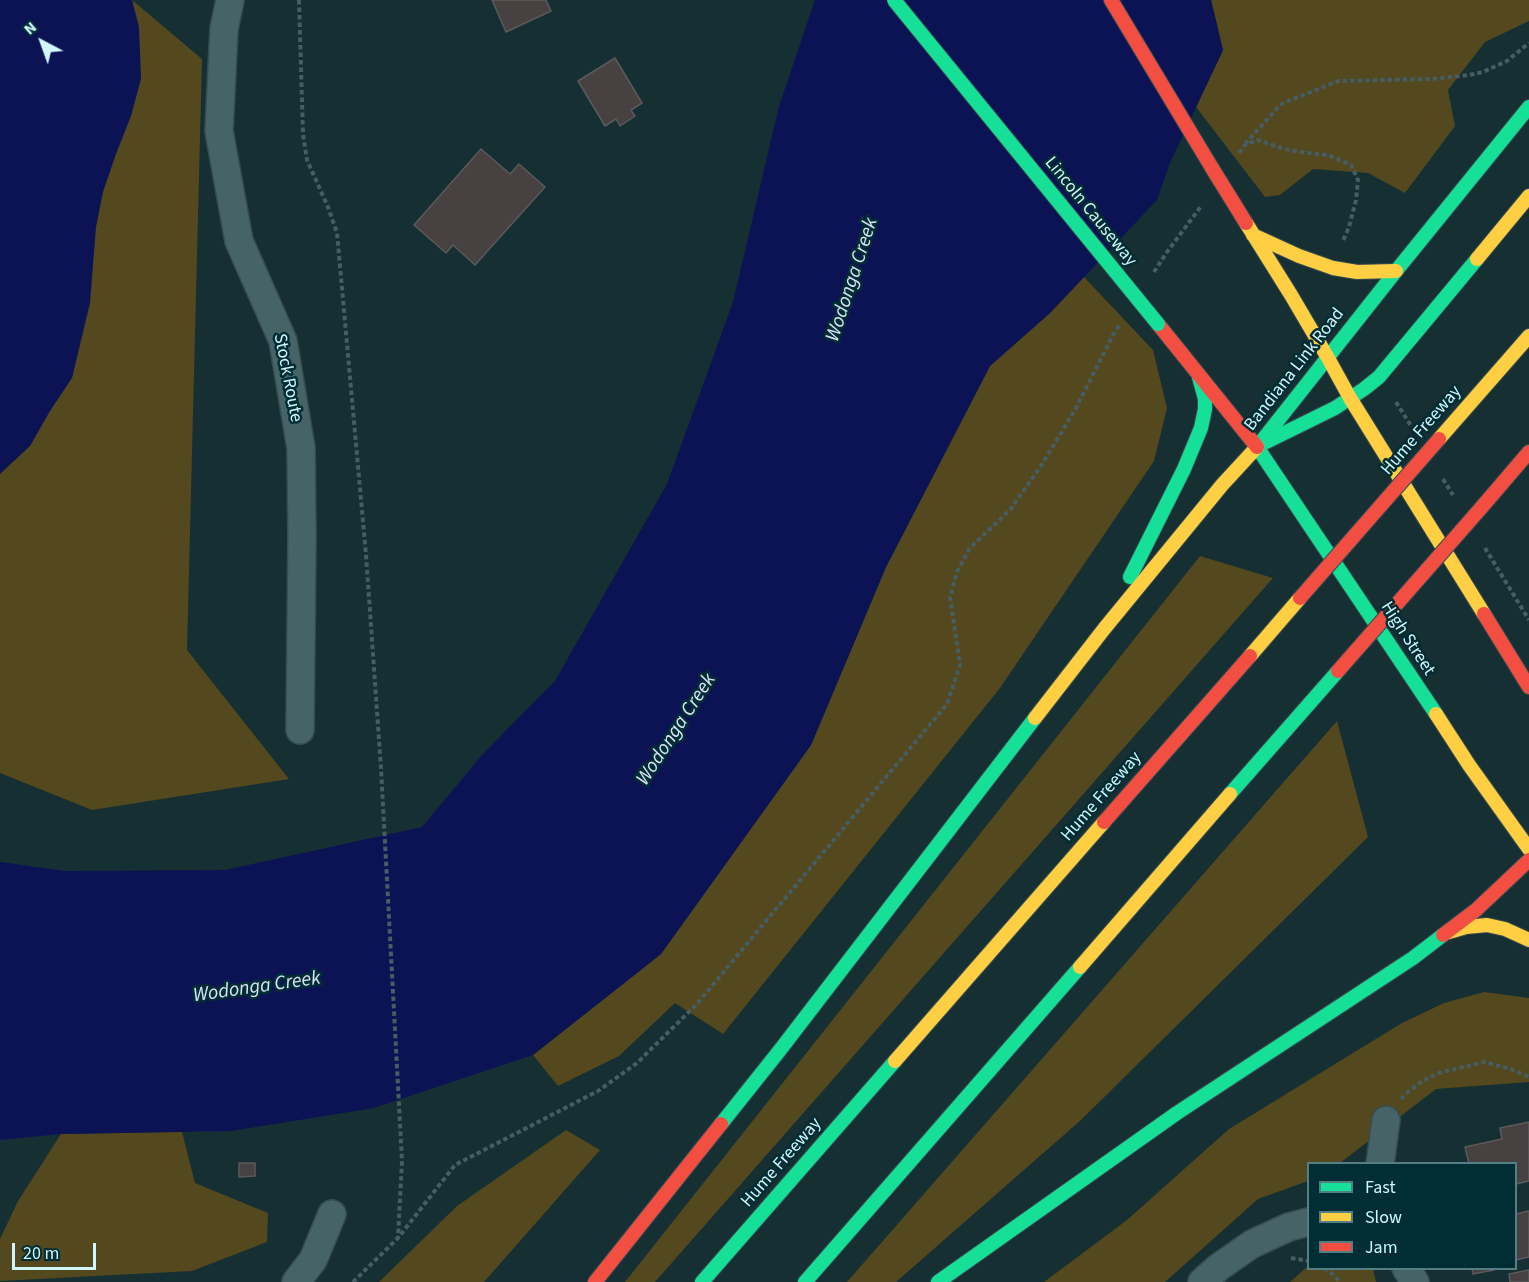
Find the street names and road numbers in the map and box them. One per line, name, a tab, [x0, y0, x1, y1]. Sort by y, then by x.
street label: Lincoln Causeway	[1039, 153, 1141, 271]
street label: Bandiana Link Road	[1240, 304, 1350, 436]
street label: Stock Route	[268, 332, 306, 424]
street label: Hume Freeway	[1377, 382, 1467, 480]
street label: High Street	[1375, 598, 1439, 680]
street label: Hume Freeway	[1057, 748, 1147, 846]
street label: Hume Freeway	[737, 1114, 827, 1212]

